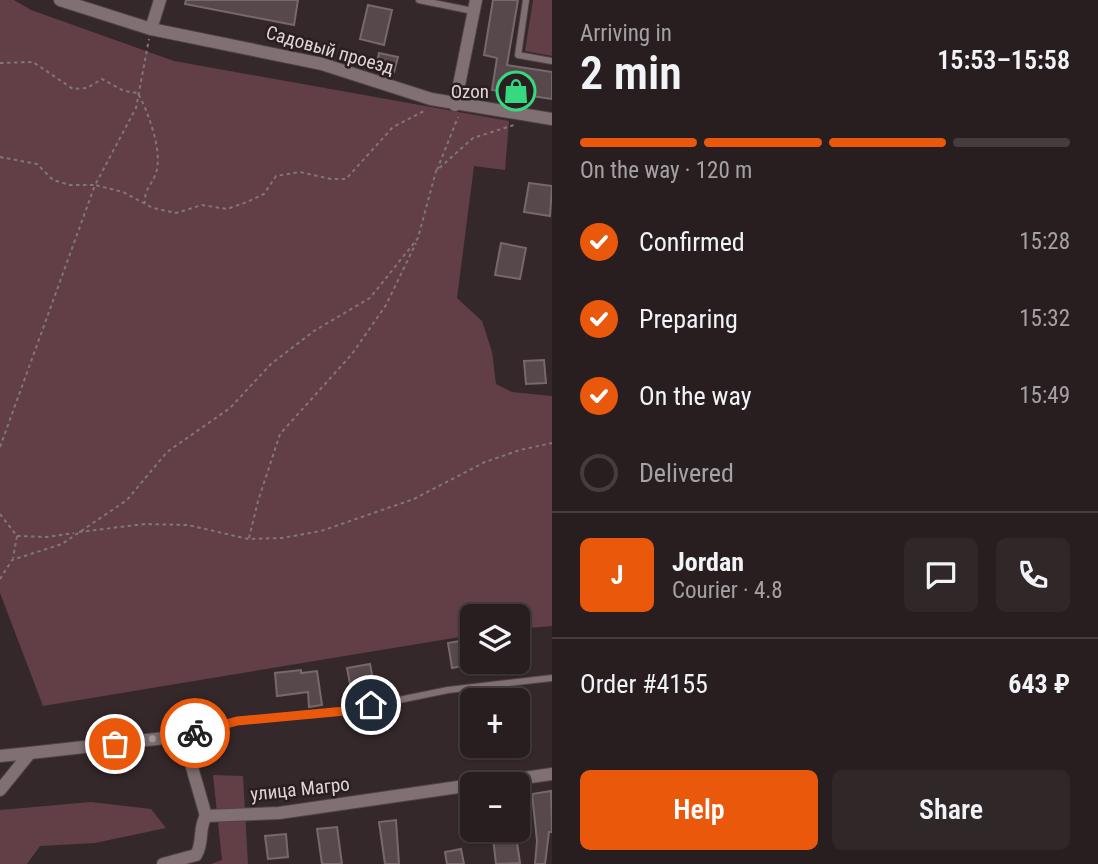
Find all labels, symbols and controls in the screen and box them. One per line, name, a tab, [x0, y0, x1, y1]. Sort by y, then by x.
text: Arriving in	[580, 20, 672, 47]
street label: Садовый проезд	[263, 21, 397, 79]
text: 15:53–15:58	[937, 45, 1070, 75]
text: 2 min	[580, 46, 682, 100]
shop icon: Ozon	[495, 70, 537, 112]
place label: Ozon	[451, 80, 489, 103]
text: On the way · 120 m	[580, 157, 752, 184]
icon: check	[580, 223, 618, 261]
text: Confirmed	[639, 227, 745, 257]
text: 15:28	[1019, 228, 1070, 255]
icon: check	[580, 300, 618, 338]
text: Preparing	[639, 304, 738, 334]
text: 15:32	[1019, 305, 1070, 332]
icon: check	[580, 377, 618, 415]
text: On the way	[639, 381, 752, 411]
text: 15:49	[1019, 382, 1070, 409]
text: Delivered	[639, 458, 734, 488]
button: chat	[904, 538, 978, 612]
button: phone	[996, 538, 1070, 612]
text: Jordan	[672, 547, 744, 577]
text: J	[611, 560, 623, 590]
text: Courier · 4.8	[672, 577, 783, 604]
map controls	[460, 604, 530, 842]
button: layers	[460, 604, 530, 674]
text: Order #4155	[580, 669, 708, 699]
text: 643 ₽	[1008, 669, 1070, 699]
pin	[341, 675, 401, 735]
icon: home	[352, 686, 390, 724]
button: +	[460, 688, 530, 758]
courier	[160, 698, 230, 768]
pin	[85, 714, 145, 774]
icon: bike	[176, 714, 214, 752]
icon: bag	[96, 725, 134, 763]
button: Help	[580, 770, 818, 850]
button: Share	[832, 770, 1070, 850]
street label: улица Магро	[249, 772, 351, 806]
button: −	[460, 772, 530, 842]

